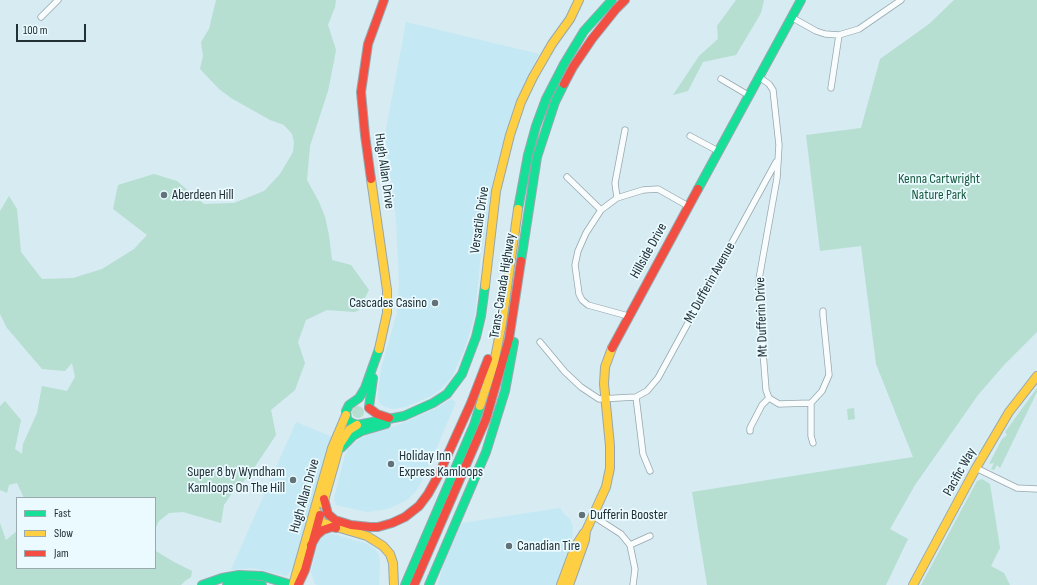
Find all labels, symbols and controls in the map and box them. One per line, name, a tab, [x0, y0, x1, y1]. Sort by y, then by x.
scale bar	[18, 16, 88, 42]
text: 100 m	[23, 23, 48, 38]
street label: Hugh Allan Drive	[370, 132, 398, 210]
park label: Kenna Cartwright Nature Park	[898, 171, 980, 204]
street label: Versatile Drive	[467, 185, 493, 255]
place label: Aberdeen Hill	[172, 187, 234, 203]
marker: Aberdeen Hill	[159, 190, 169, 200]
street label: Hillside Drive	[627, 220, 671, 282]
street label: Trans-Canada Highway	[486, 232, 520, 340]
street label: Mt Dufferin Avenue	[681, 240, 739, 326]
street label: Mt Dufferin Drive	[752, 277, 772, 357]
place label: Cascades Casino	[349, 295, 427, 311]
marker: Cascades Casino	[430, 298, 440, 308]
street label: Pacific Way	[940, 445, 980, 499]
place label: Holiday Inn Express Kamloops	[399, 448, 483, 480]
street label: Hugh Allan Drive	[286, 457, 324, 535]
marker: Holiday Inn Express Kamloops	[386, 459, 396, 469]
place label: Super 8 by Wyndham Kamloops On The Hill	[187, 464, 285, 496]
marker: Super 8 by Wyndham Kamloops On The Hill	[288, 475, 298, 485]
legend	[16, 497, 156, 569]
text: Fast	[54, 506, 71, 521]
place label: Dufferin Booster	[590, 507, 668, 523]
marker: Dufferin Booster	[577, 510, 587, 520]
text: Slow	[54, 526, 73, 541]
place label: Canadian Tire	[517, 538, 580, 554]
marker: Canadian Tire	[504, 541, 514, 551]
text: Jam	[54, 546, 69, 561]

